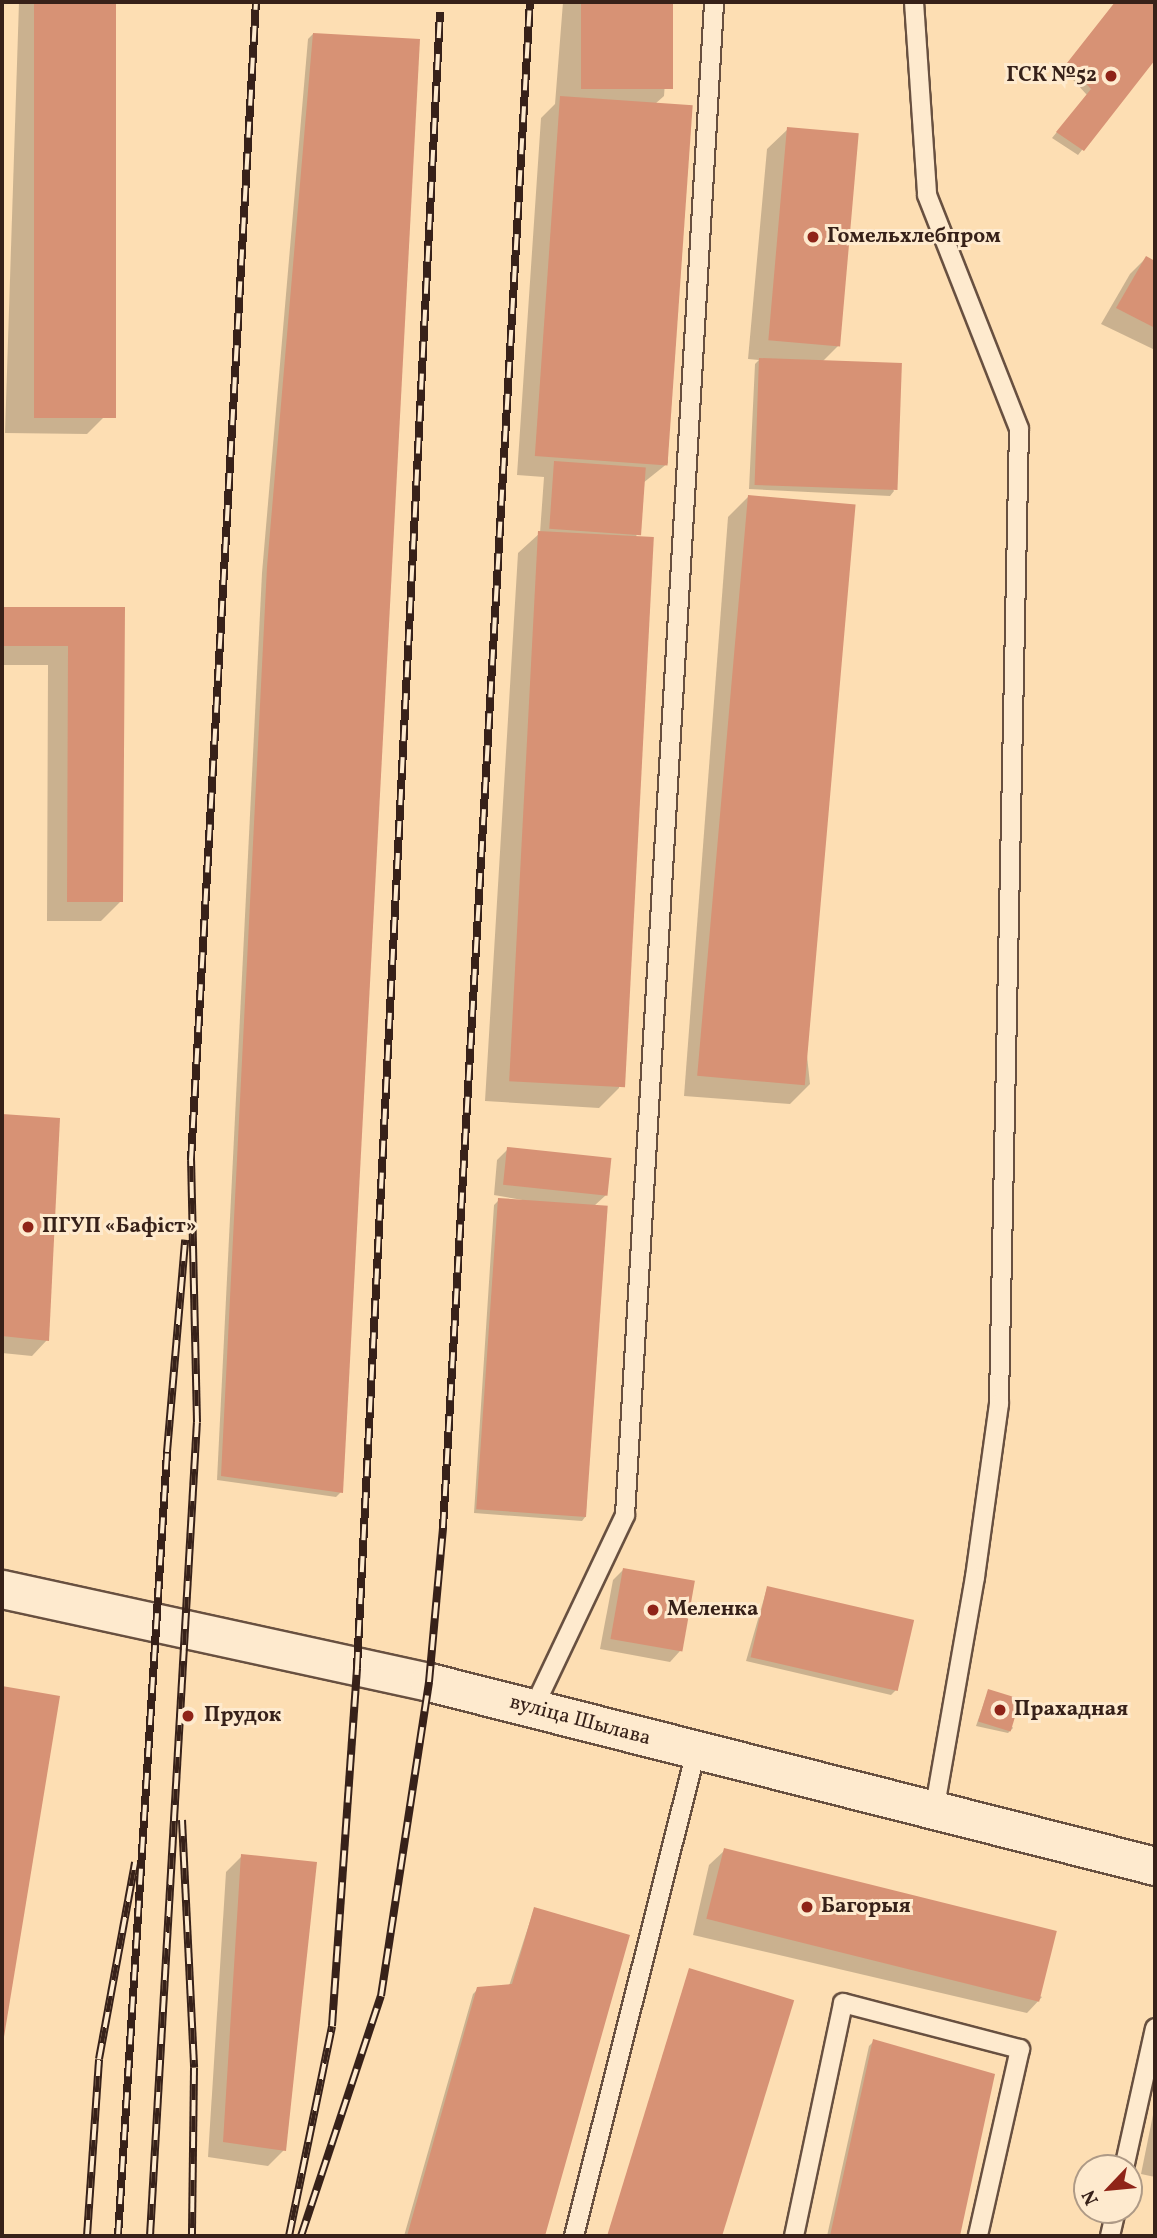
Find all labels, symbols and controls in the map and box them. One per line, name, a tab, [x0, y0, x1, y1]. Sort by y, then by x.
place label: ГСК №52	[1006, 63, 1097, 89]
marker: ГСК №52	[1103, 68, 1119, 84]
place label: Гомельхлебпром	[827, 224, 1001, 250]
marker: Гомельхлебпром	[805, 229, 821, 245]
place label: ПГУП «Бафіст»	[42, 1214, 197, 1240]
marker: ПГУП «Бафіст»	[20, 1219, 36, 1235]
place label: Меленка	[667, 1597, 758, 1623]
marker: Меленка	[645, 1602, 661, 1618]
street label: вуліца Шылава	[507, 1690, 653, 1752]
place label: Прахадная	[1014, 1697, 1128, 1723]
marker: Прахадная	[992, 1702, 1008, 1718]
place label: Прудок	[204, 1703, 281, 1729]
marker: Прудок	[178, 1706, 198, 1726]
place label: Багорыя	[821, 1894, 911, 1920]
marker: Багорыя	[799, 1899, 815, 1915]
north arrow	[1073, 2154, 1143, 2224]
text: N	[1076, 2185, 1106, 2209]

